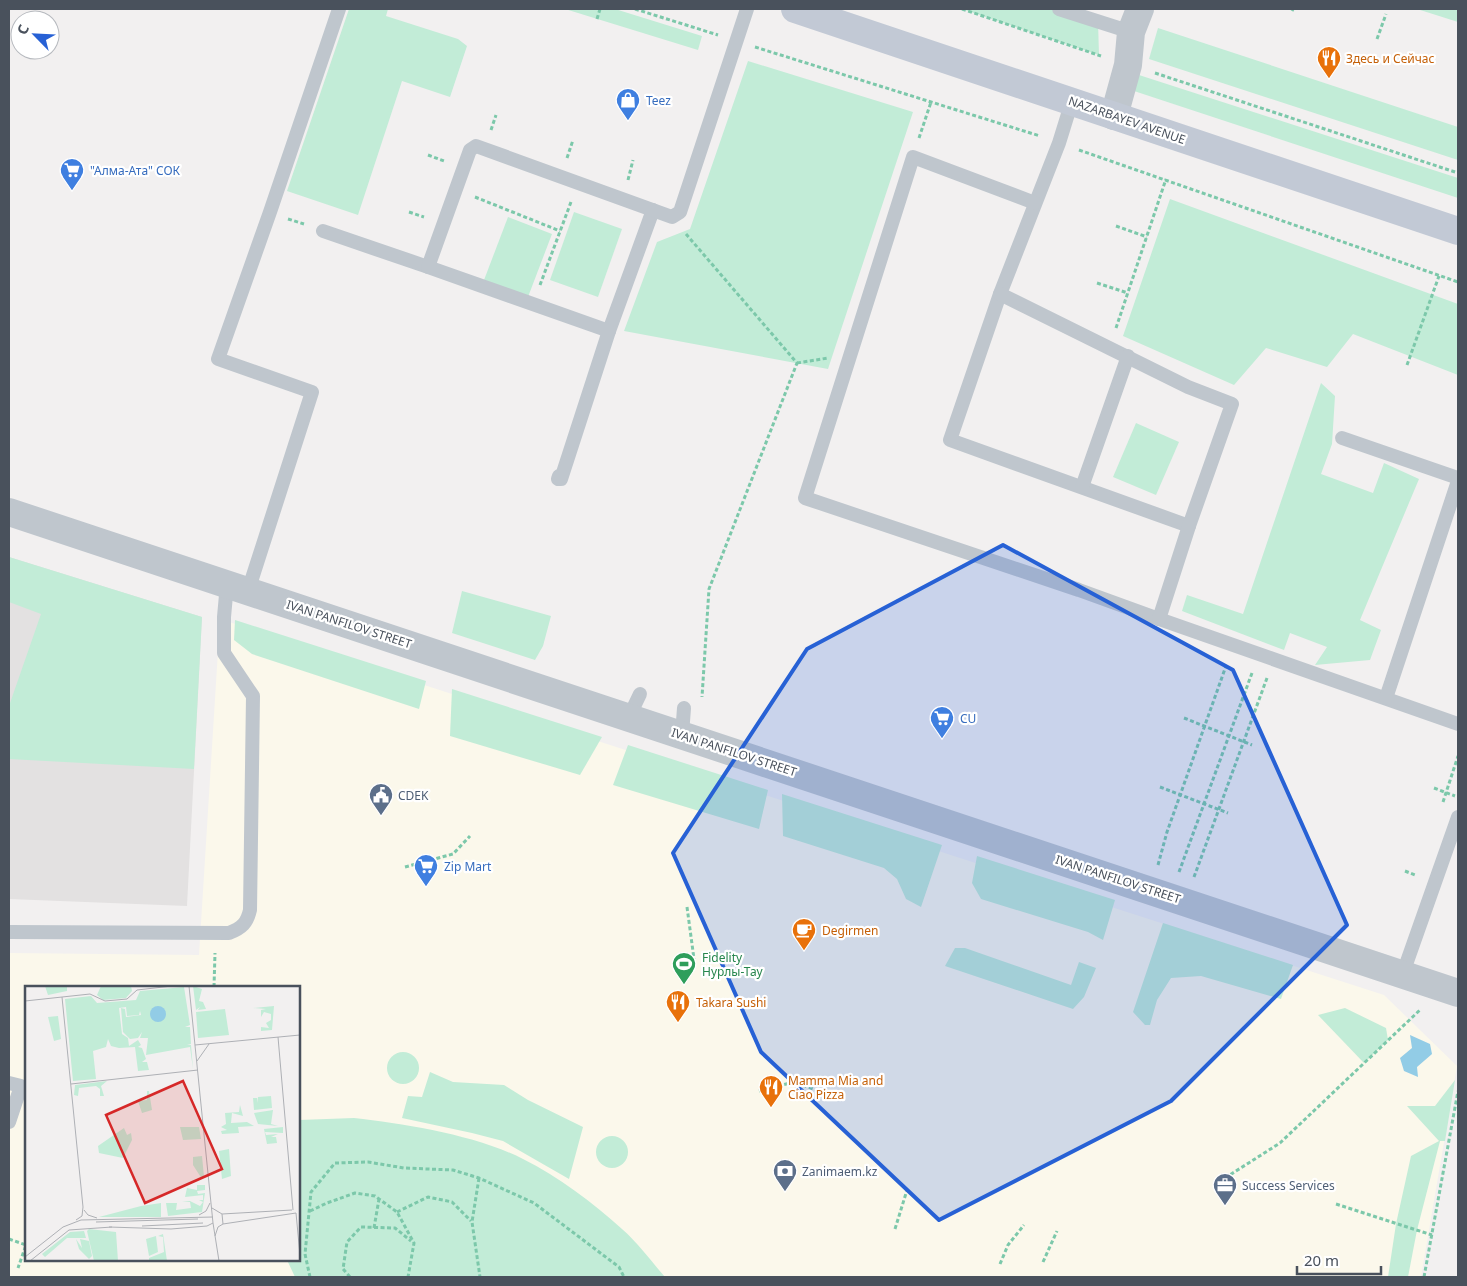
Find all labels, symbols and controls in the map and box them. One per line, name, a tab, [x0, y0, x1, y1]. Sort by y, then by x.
north arrow	[10, 10, 60, 60]
text: С	[12, 22, 33, 37]
restaurant icon: Здесь и Сейчас	[1316, 45, 1342, 79]
place label: Здесь и Сейчас	[1346, 50, 1434, 67]
shop icon: Teez	[615, 87, 641, 121]
place label: Teez	[646, 92, 671, 109]
street label: NAZARBAYEV AVENUE	[1066, 92, 1188, 148]
supermarket icon: "Алма-Ата" СОК	[59, 157, 85, 191]
place label: "Алма-Ата" СОК	[90, 162, 181, 179]
street label: IVAN PANFILOV STREET	[284, 596, 414, 652]
supermarket icon: CU	[929, 705, 955, 739]
place label: CU	[960, 710, 976, 727]
street label: IVAN PANFILOV STREET	[669, 724, 799, 780]
public building icon: CDEK	[368, 782, 394, 816]
place label: CDEK	[398, 787, 429, 804]
street label: IVAN PANFILOV STREET	[1053, 851, 1183, 907]
supermarket icon: Zip Mart	[413, 853, 439, 887]
place label: Zip Mart	[444, 858, 492, 875]
cafe icon: Degirmen	[791, 917, 817, 951]
place label: Degirmen	[822, 922, 878, 939]
place label: Fidelity Нурлы-Тау	[702, 949, 764, 980]
sports icon: Fidelity Нурлы-Тау	[671, 951, 697, 985]
inset map	[25, 986, 300, 1261]
restaurant icon: Takara Sushi	[665, 989, 691, 1023]
place label: Takara Sushi	[696, 994, 766, 1011]
place label: Mamma Mia and Ciao Pizza	[788, 1072, 883, 1103]
restaurant icon: Mamma Mia and Ciao Pizza	[758, 1074, 784, 1108]
bank icon: Zanimaem.kz	[772, 1158, 798, 1192]
place label: Zanimaem.kz	[802, 1163, 878, 1180]
office icon: Success Services	[1212, 1172, 1238, 1206]
place label: Success Services	[1242, 1177, 1335, 1194]
scale bar	[1297, 1244, 1381, 1276]
text: 20 m	[1304, 1250, 1339, 1270]

